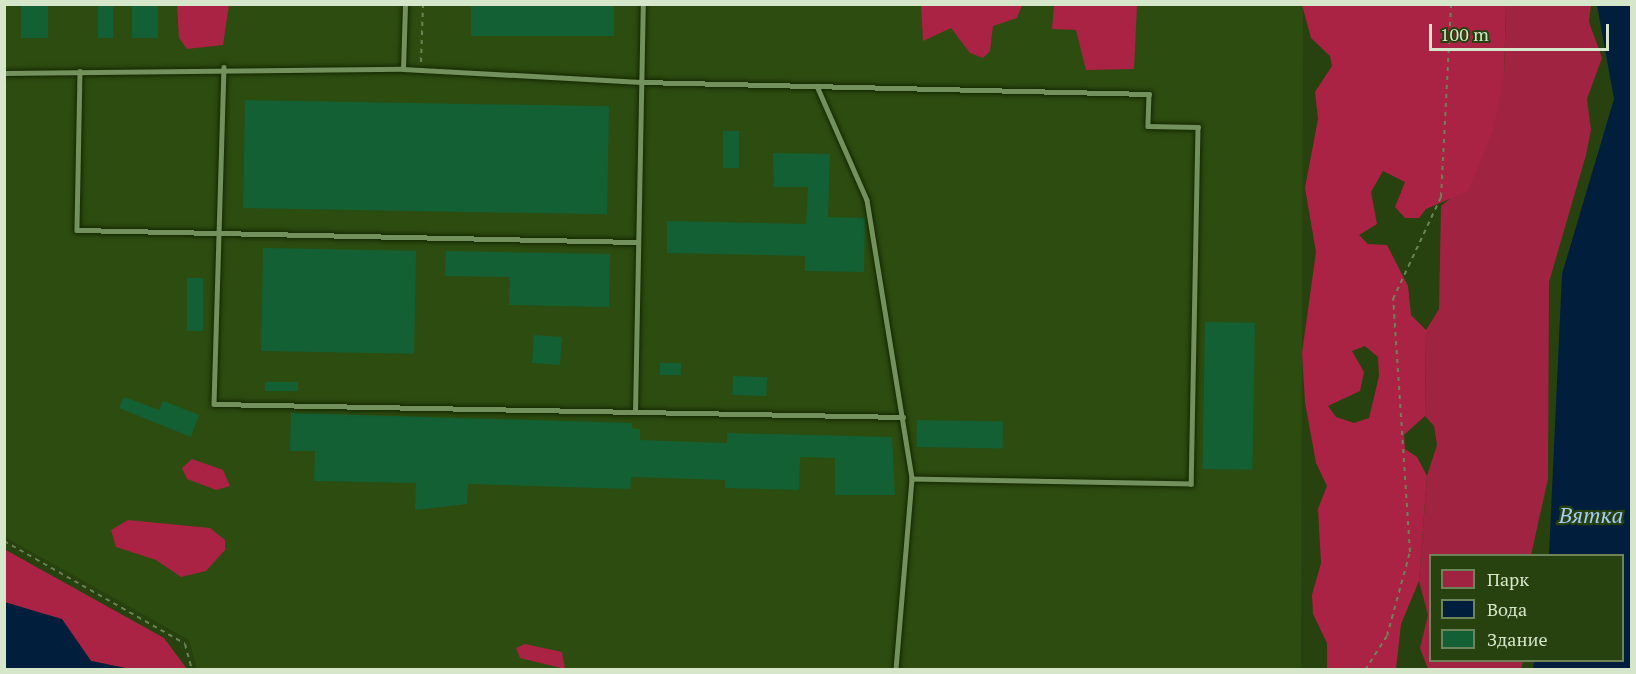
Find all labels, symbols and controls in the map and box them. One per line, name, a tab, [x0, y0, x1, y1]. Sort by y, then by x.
scale bar	[1432, 12, 1612, 50]
text: 100 m	[1440, 22, 1489, 46]
water label: Вятка	[1559, 502, 1623, 528]
legend	[1429, 554, 1624, 662]
text: Парк	[1487, 567, 1529, 591]
text: Вода	[1487, 597, 1527, 621]
text: Здание	[1487, 627, 1547, 651]

